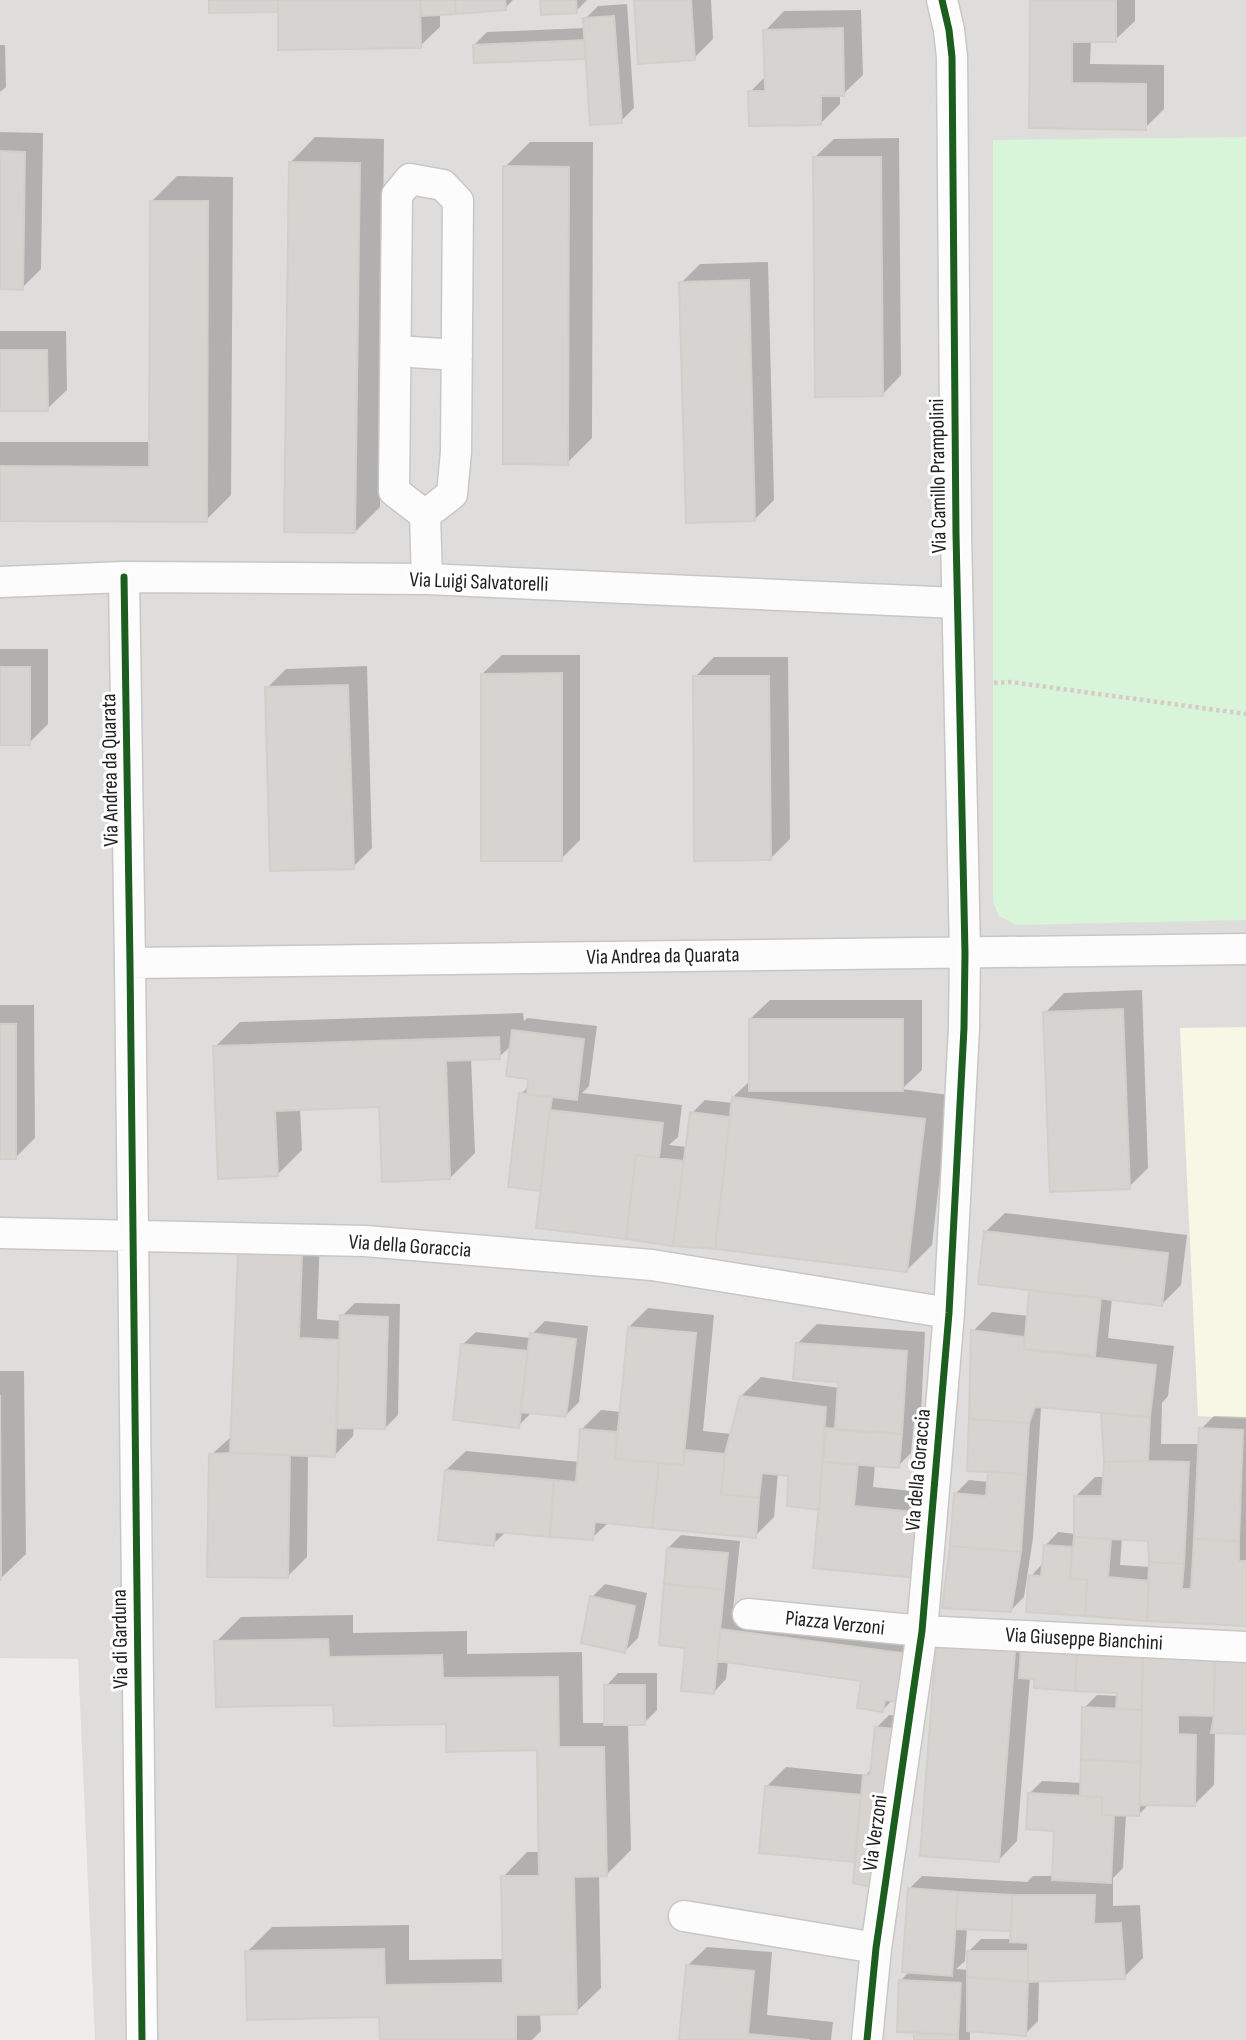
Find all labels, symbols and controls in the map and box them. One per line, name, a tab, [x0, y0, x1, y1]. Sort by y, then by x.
street label: Via Camillo Prampolini	[924, 398, 952, 554]
street label: Via Luigi Salvatorelli	[409, 567, 549, 597]
street label: Via Andrea da Quarata	[96, 693, 124, 847]
street label: Via Andrea da Quarata	[586, 942, 740, 970]
street label: Via della Goraccia	[348, 1229, 472, 1263]
street label: Via della Goraccia	[900, 1408, 936, 1532]
street label: Via di Garduna	[107, 1589, 133, 1689]
street label: Piazza Verzoni	[784, 1605, 886, 1641]
street label: Via Giuseppe Bianchini	[1005, 1622, 1163, 1656]
street label: Via Verzoni	[857, 1793, 893, 1873]

